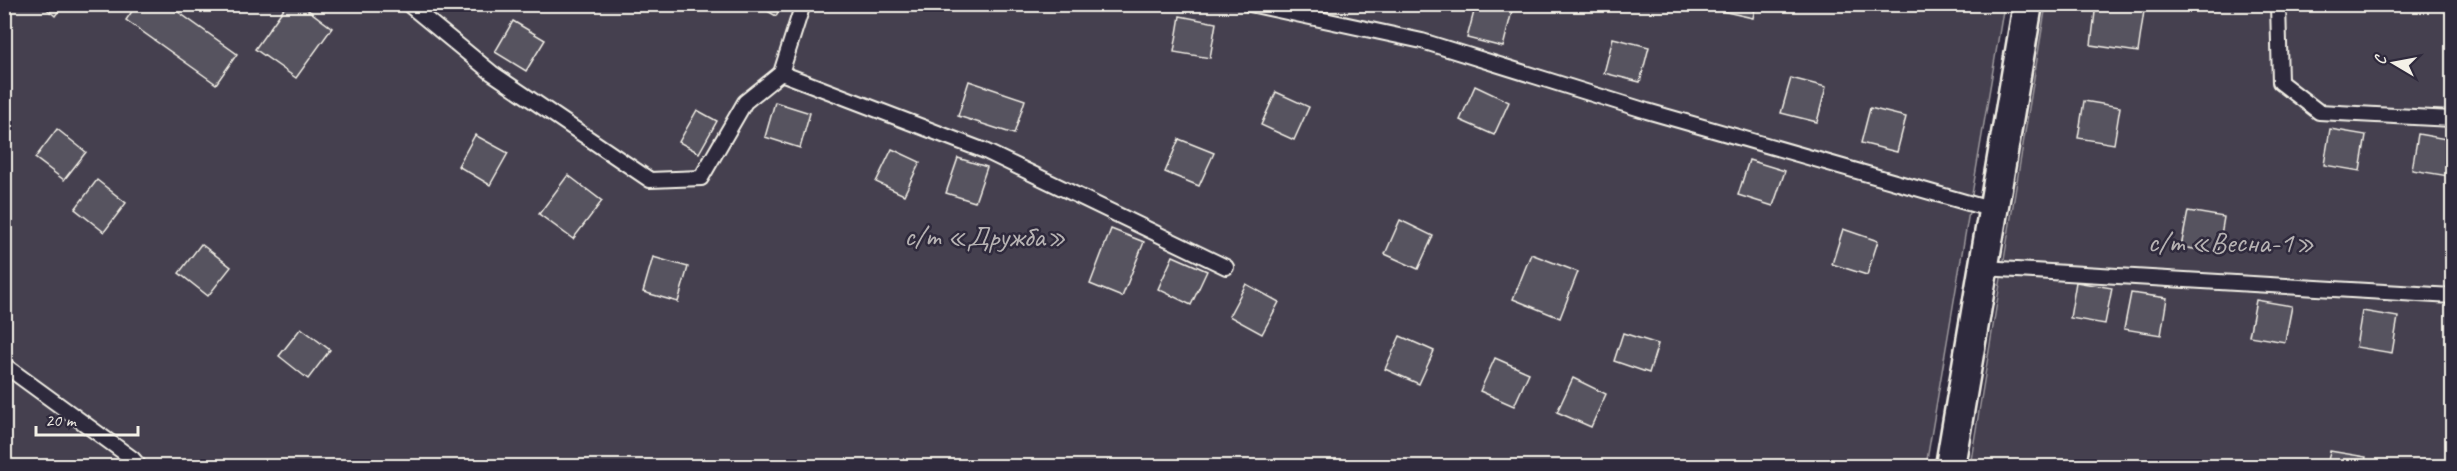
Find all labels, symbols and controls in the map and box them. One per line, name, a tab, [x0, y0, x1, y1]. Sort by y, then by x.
north arrow	[2364, 33, 2424, 93]
text: С	[2370, 53, 2391, 66]
park label: с/т «Дружба»	[904, 217, 1066, 255]
park label: с/т «Весна-1»	[2148, 223, 2314, 261]
scale bar	[36, 399, 138, 437]
text: 20 m	[45, 409, 78, 431]

